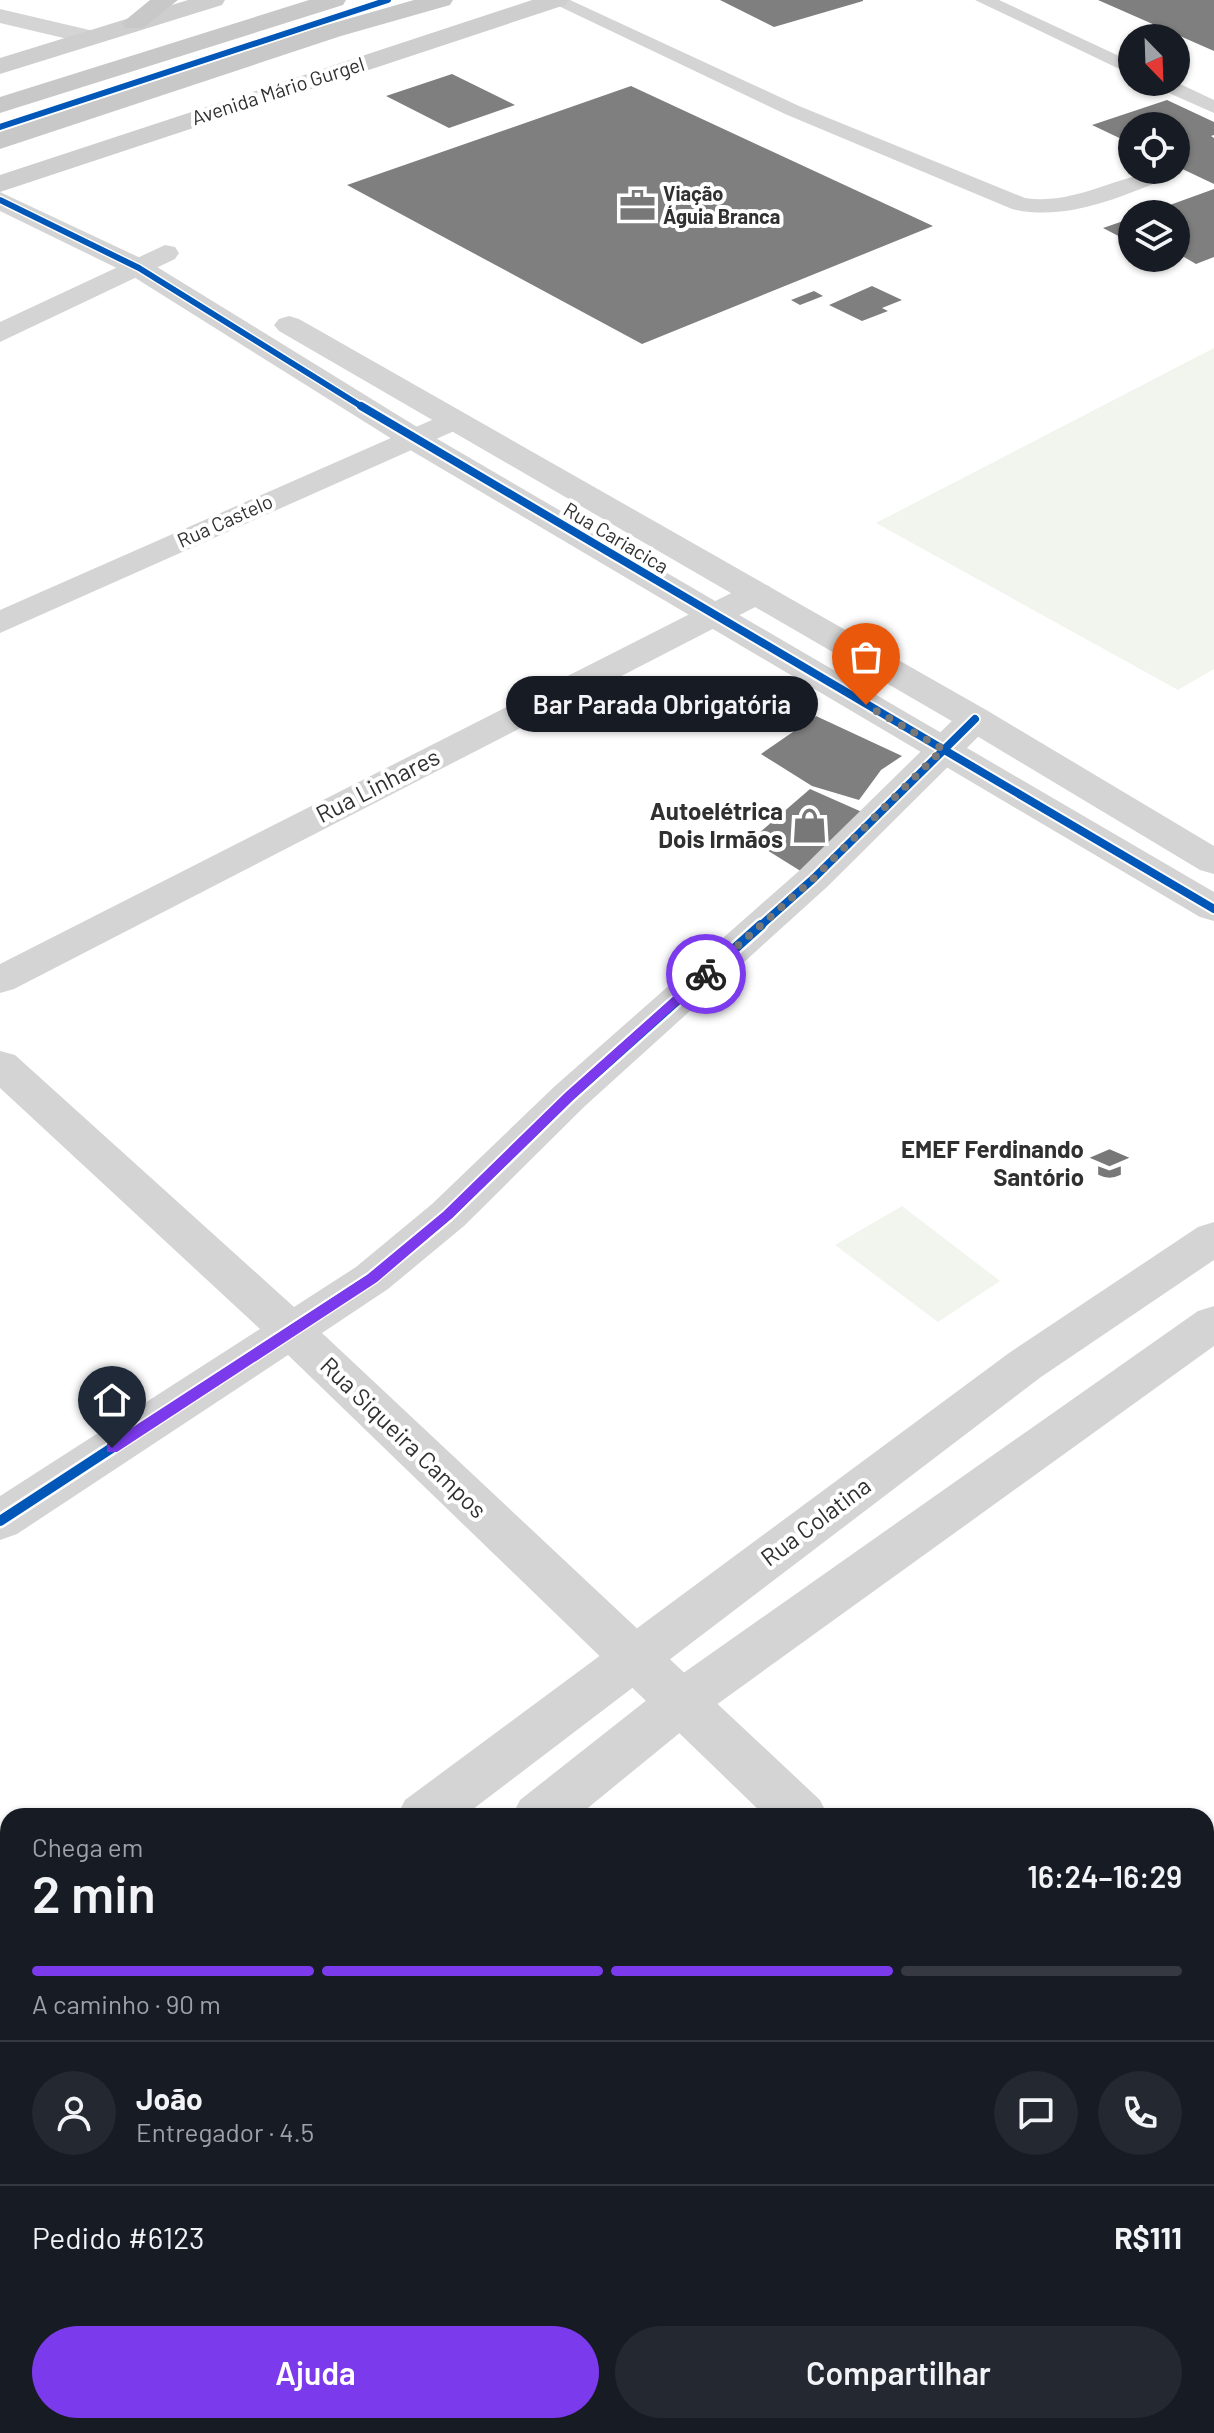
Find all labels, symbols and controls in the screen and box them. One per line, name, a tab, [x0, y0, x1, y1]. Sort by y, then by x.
north arrow	[1118, 24, 1190, 96]
map controls	[1118, 24, 1190, 272]
street label: Avenida Mário Gurgel	[188, 51, 367, 129]
button: locate	[1118, 112, 1190, 184]
place label: Viação Águia Branca	[663, 181, 780, 228]
office icon: Viação Águia Branca	[618, 187, 656, 225]
button: layers	[1118, 200, 1190, 272]
street label: Rua Castelo	[173, 488, 276, 552]
street label: Rua Cariacica	[560, 496, 673, 578]
pin	[832, 623, 900, 705]
icon: bag	[844, 635, 888, 679]
callout: Bar Parada Obrigatória	[506, 677, 818, 733]
text: Bar Parada Obrigatória	[533, 688, 791, 719]
street label: Rua Linhares	[310, 741, 444, 828]
place label: Autoelétrica Dois Irmãos	[650, 796, 783, 853]
shop icon: Autoelétrica Dois Irmãos	[790, 807, 828, 845]
courier	[666, 934, 746, 1014]
icon: bike	[684, 952, 728, 996]
place label: EMEF Ferdinando Santório	[901, 1134, 1084, 1191]
school or university icon: EMEF Ferdinando Santório	[1091, 1145, 1129, 1183]
street label: Rua Siqueira Campos	[315, 1350, 493, 1524]
pin	[78, 1366, 146, 1448]
icon: home	[90, 1378, 134, 1422]
street label: Rua Colatina	[754, 1470, 876, 1571]
text: Chega em	[32, 1831, 143, 1862]
text: 16:24–16:29	[1027, 1858, 1182, 1894]
text: 2 min	[32, 1861, 156, 1923]
text: A caminho · 90 m	[32, 1988, 221, 2019]
button: person	[32, 2071, 116, 2155]
button: chat	[994, 2071, 1078, 2155]
button: phone	[1098, 2071, 1182, 2155]
text: João	[136, 2080, 203, 2116]
text: Entregador · 4.5	[136, 2116, 314, 2147]
text: Pedido #6123	[32, 2219, 205, 2255]
text: R$111	[1114, 2219, 1182, 2255]
button: Ajuda	[32, 2326, 599, 2418]
button: Compartilhar	[615, 2326, 1182, 2418]

